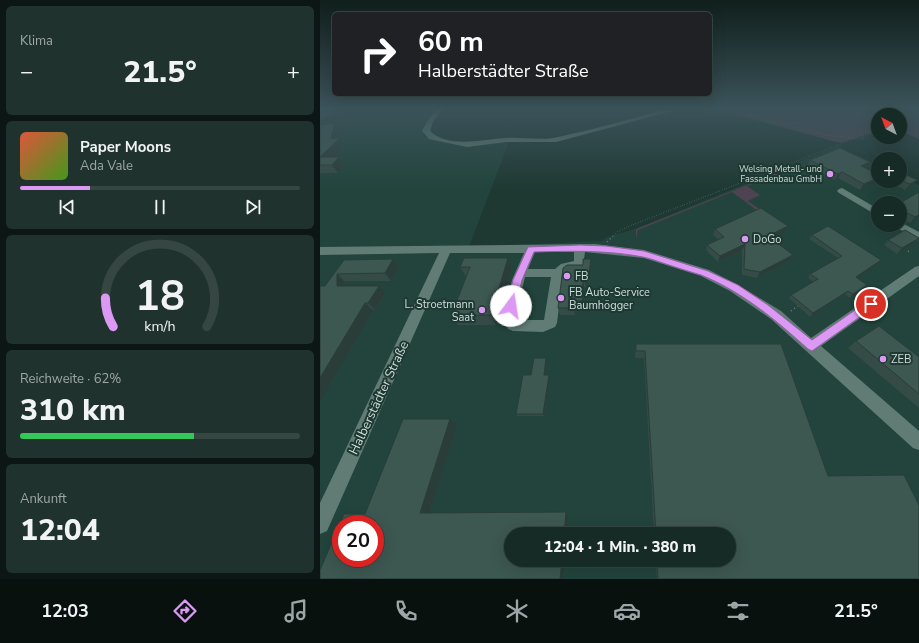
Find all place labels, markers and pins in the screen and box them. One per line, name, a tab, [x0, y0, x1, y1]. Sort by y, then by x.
place label: Welsing Metall- und Fassadenbau GmbH	[739, 163, 822, 185]
marker: Welsing Metall- und Fassadenbau GmbH	[825, 169, 835, 179]
place label: DoGo	[753, 232, 781, 247]
marker: DoGo	[740, 234, 750, 244]
place label: FB	[575, 269, 588, 284]
marker: FB	[562, 271, 572, 281]
place label: FB Auto-Service Baumhögger	[569, 285, 650, 313]
pin	[854, 287, 888, 321]
marker: FB Auto-Service Baumhögger	[556, 293, 566, 303]
place label: L. Stroetmann Saat	[405, 297, 474, 325]
marker: L. Stroetmann Saat	[477, 305, 487, 315]
place label: ZEB	[891, 352, 911, 367]
marker: ZEB	[878, 354, 888, 364]

